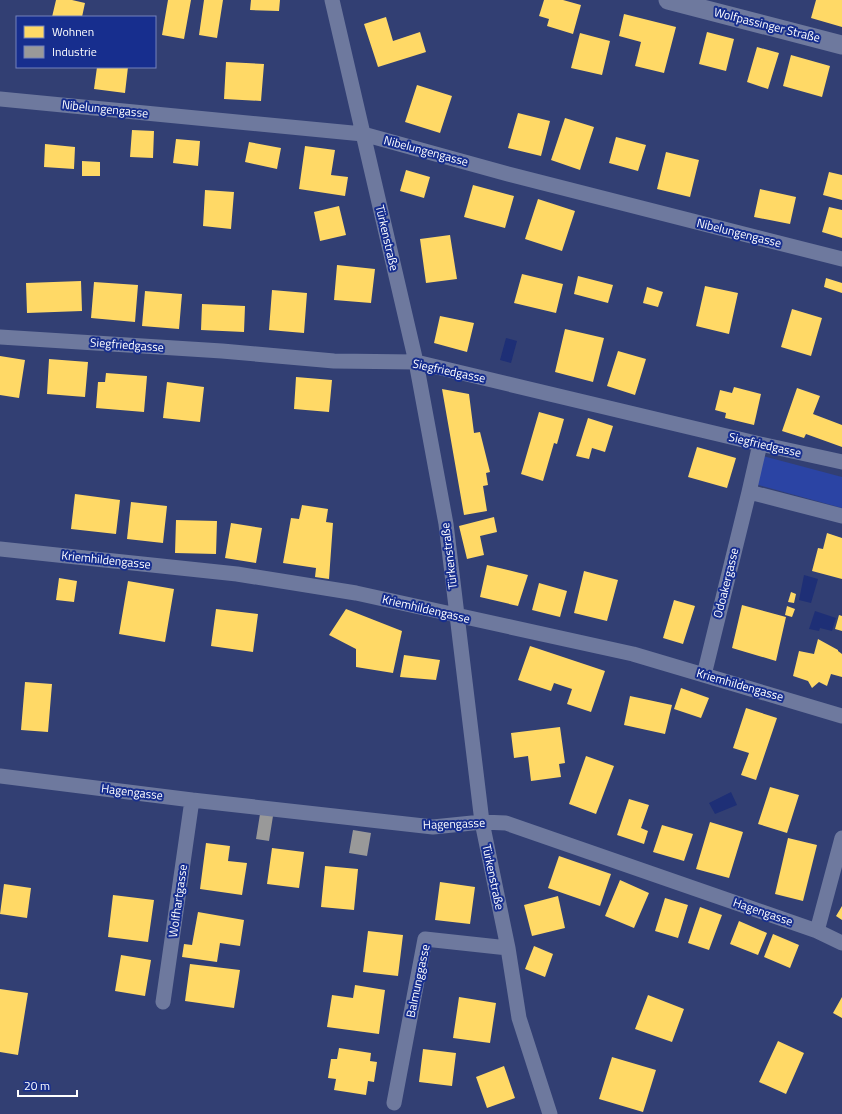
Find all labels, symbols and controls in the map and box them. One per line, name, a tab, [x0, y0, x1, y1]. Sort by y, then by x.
street label: Wolfpassinger Straße	[712, 2, 822, 47]
legend	[16, 16, 156, 68]
text: Wohnen	[52, 22, 94, 41]
text: Industrie	[52, 42, 97, 61]
street label: Nibelungengasse	[61, 95, 149, 122]
street label: Nibelungengasse	[382, 130, 471, 171]
street label: Türkenstraße	[371, 203, 404, 273]
street label: Nibelungengasse	[695, 213, 784, 252]
street label: Siegfriedgasse	[90, 332, 165, 357]
street label: Siegfriedgasse	[411, 354, 487, 387]
street label: Siegfriedgasse	[727, 427, 803, 462]
street label: Türkenstraße	[435, 522, 462, 590]
street label: Kriemhildengasse	[60, 545, 152, 574]
street label: Odoakergasse	[708, 546, 743, 620]
street label: Kriemhildengasse	[380, 589, 472, 628]
street label: Kriemhildengasse	[694, 663, 786, 706]
street label: Hagengasse	[100, 778, 164, 805]
street label: Hagengasse	[423, 813, 485, 834]
street label: Türkenstraße	[477, 842, 510, 912]
street label: Wolfhartgasse	[163, 863, 192, 939]
street label: Hagengasse	[731, 892, 796, 931]
street label: Balmunggasse	[400, 942, 435, 1019]
scale bar	[18, 1072, 77, 1098]
text: 20 m	[24, 1076, 50, 1095]

